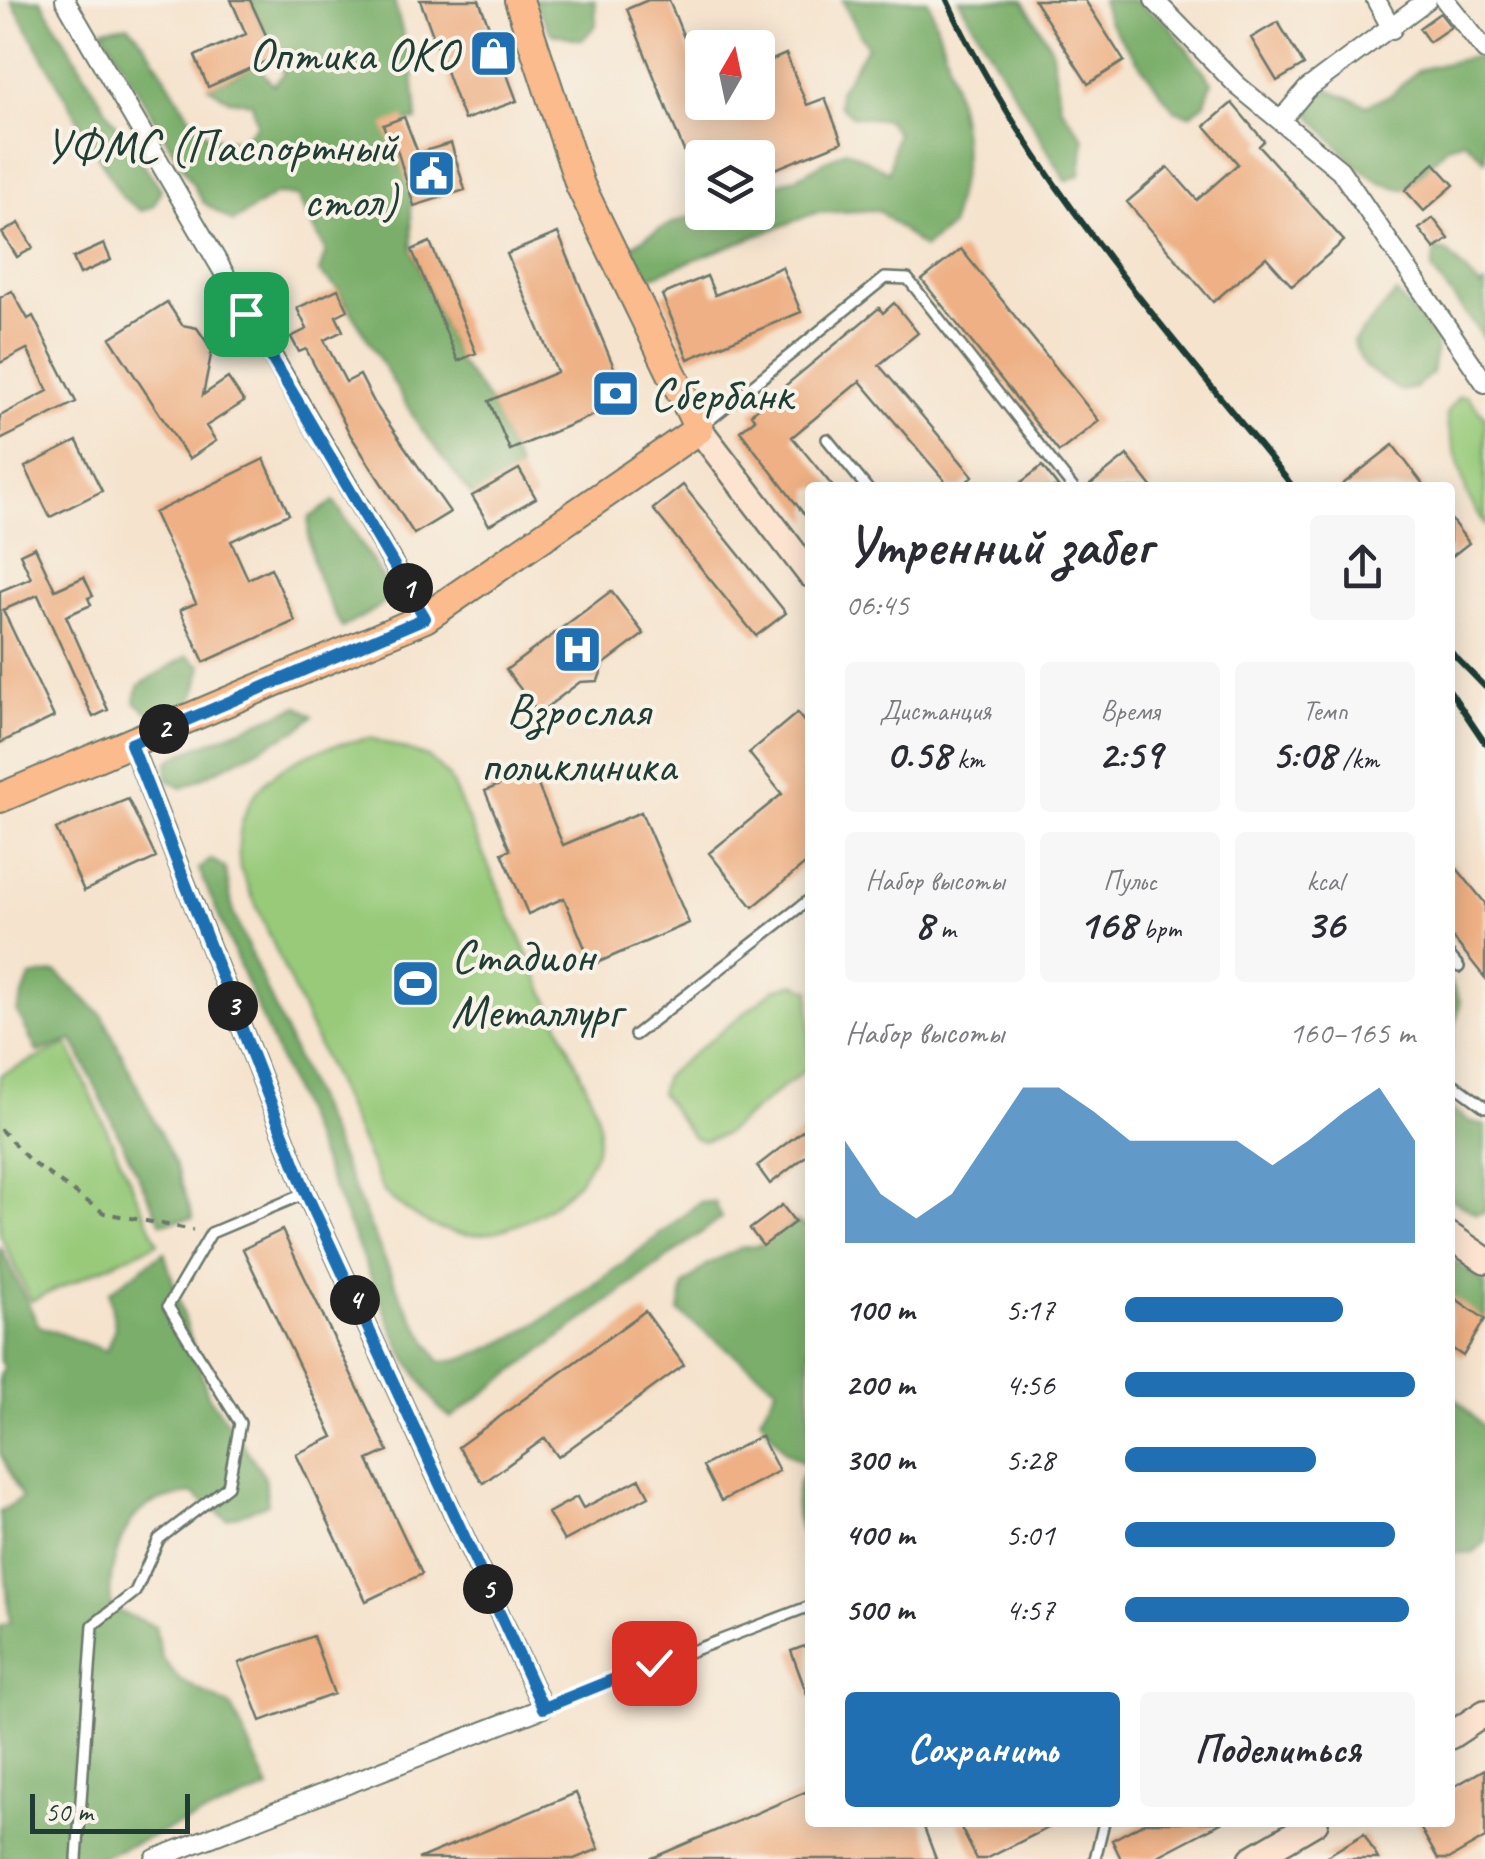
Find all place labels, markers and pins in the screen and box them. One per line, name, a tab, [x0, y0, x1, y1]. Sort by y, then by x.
place label: Оптика ОКО	[248, 24, 462, 84]
shop icon: Оптика ОКО	[467, 28, 519, 80]
place label: УФМС (Паспортный стол)	[44, 116, 400, 231]
public building icon: УФМС (Паспортный стол)	[406, 148, 458, 200]
pin	[204, 272, 289, 357]
place label: Сбербанк	[650, 364, 796, 424]
bank icon: Сбербанк	[589, 368, 641, 420]
pin: 1	[383, 563, 433, 613]
hospital icon: Взрослая поликлиника	[552, 624, 604, 676]
place label: Взрослая поликлиника	[480, 680, 679, 795]
pin: 2	[139, 704, 189, 754]
place label: Стадион Металлург	[451, 926, 628, 1041]
sports icon: Стадион Металлург	[390, 958, 442, 1010]
pin: 3	[208, 981, 258, 1031]
pin: 4	[330, 1275, 380, 1325]
pin: 5	[463, 1564, 513, 1614]
pin	[612, 1621, 697, 1706]

